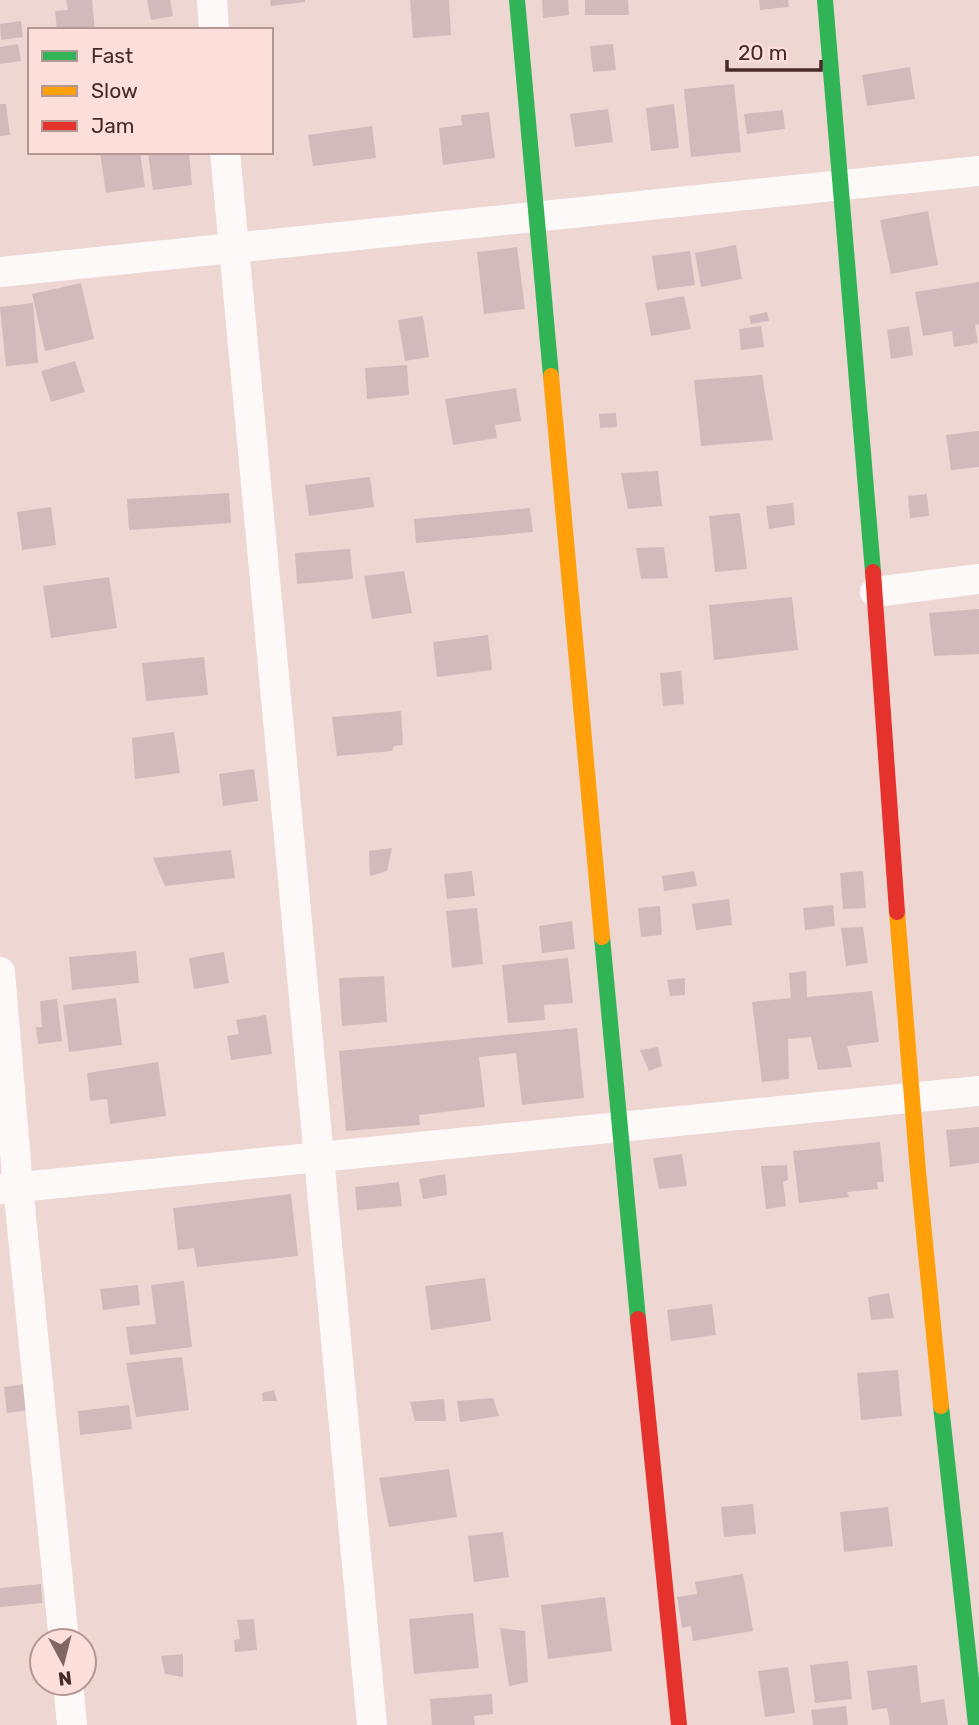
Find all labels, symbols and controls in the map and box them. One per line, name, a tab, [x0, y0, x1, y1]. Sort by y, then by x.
legend	[28, 28, 273, 154]
scale bar	[727, 28, 822, 72]
text: 20 m	[738, 40, 787, 65]
text: Fast	[91, 43, 133, 68]
text: Slow	[91, 78, 138, 103]
text: Jam	[91, 113, 135, 138]
north arrow	[28, 1627, 98, 1697]
text: N	[57, 1666, 73, 1691]

